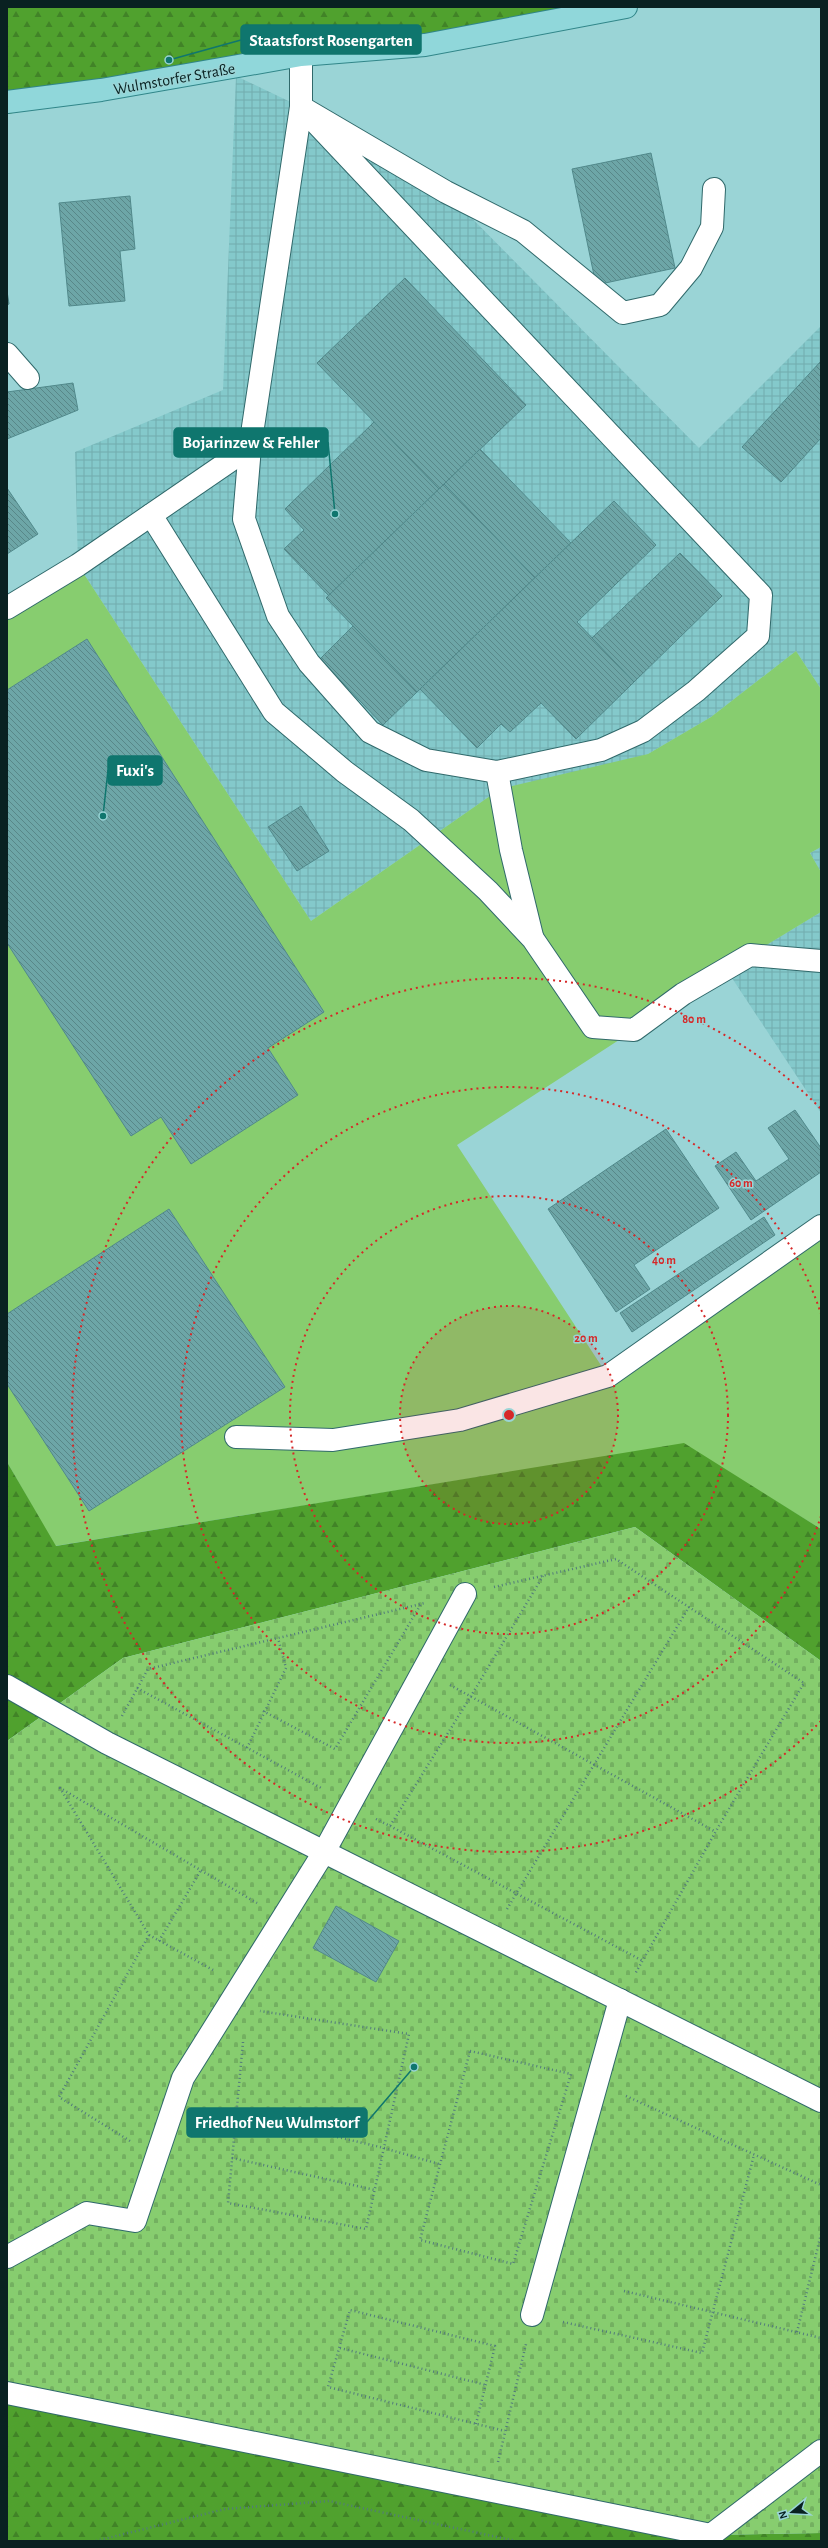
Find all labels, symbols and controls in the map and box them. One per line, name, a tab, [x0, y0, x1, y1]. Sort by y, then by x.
callout: Staatsforst Rosengarten	[241, 25, 421, 54]
text: Staatsforst Rosengarten	[249, 32, 413, 49]
street label: Wulmstorfer Straße	[112, 60, 236, 98]
callout: Bojarinzew & Fehler	[174, 428, 328, 457]
text: Bojarinzew & Fehler	[182, 434, 320, 452]
callout: Fuxi's	[108, 756, 162, 785]
text: Fuxi's	[116, 762, 155, 779]
text: 80 m	[682, 1013, 706, 1025]
text: 60 m	[729, 1177, 753, 1189]
text: 40 m	[652, 1254, 676, 1266]
text: 20 m	[574, 1332, 598, 1344]
centre of rings	[502, 1408, 516, 1422]
callout: Friedhof Neu Wulmstorf	[187, 2108, 367, 2137]
text: Friedhof Neu Wulmstorf	[195, 2114, 361, 2131]
north arrow	[772, 2492, 812, 2532]
text: N	[777, 2510, 789, 2520]

